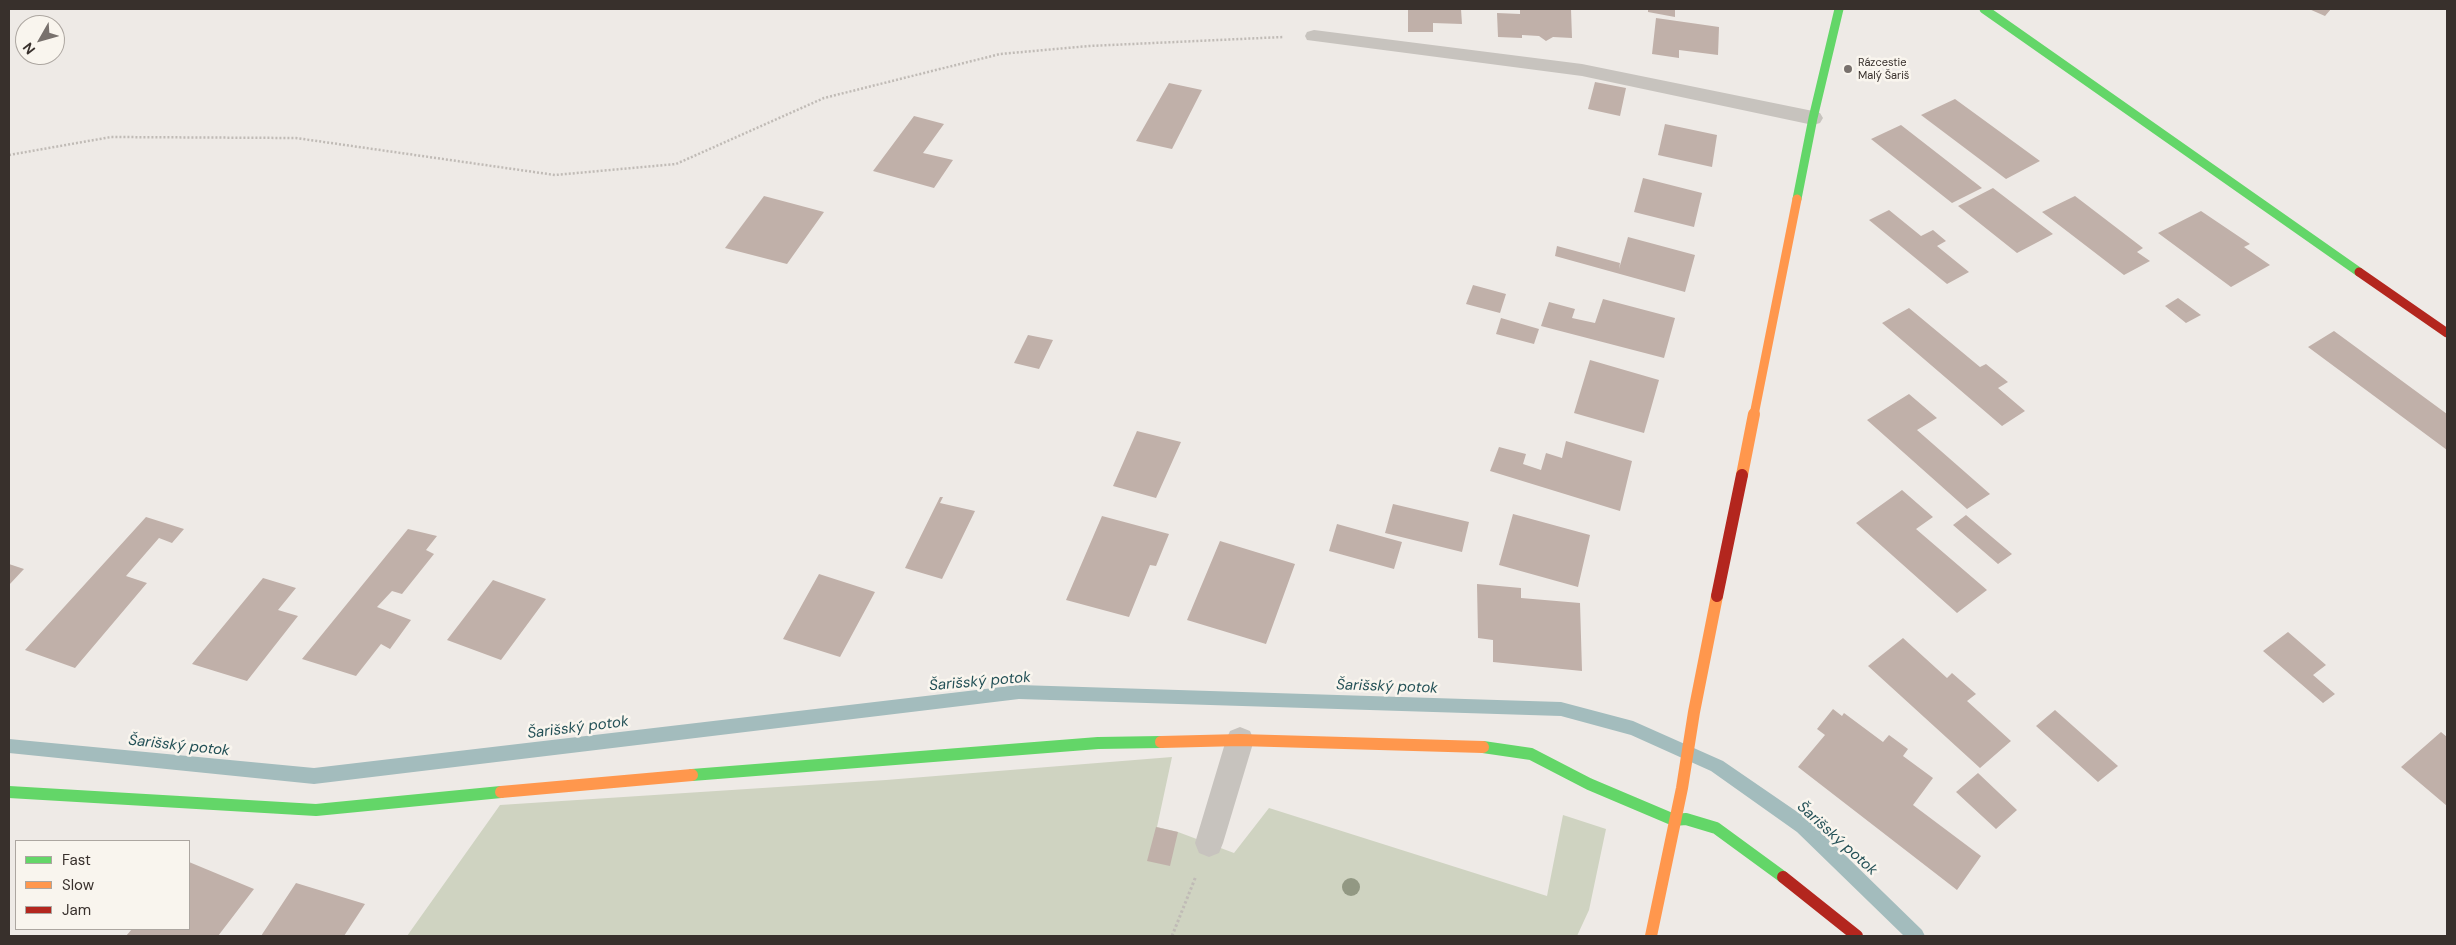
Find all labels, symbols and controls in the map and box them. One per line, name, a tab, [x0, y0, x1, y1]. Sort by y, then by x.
north arrow	[15, 15, 65, 65]
text: N	[19, 39, 39, 58]
place label: Rázcestie Malý Šariš	[1858, 56, 1909, 82]
marker: Rázcestie Malý Šariš	[1842, 63, 1854, 75]
water label: Šarišský potok	[928, 669, 1032, 695]
water label: Šarišský potok	[1336, 676, 1438, 698]
water label: Šarišský potok	[526, 713, 630, 743]
water label: Šarišský potok	[127, 732, 231, 760]
water label: Šarišský potok	[1793, 798, 1881, 880]
legend	[15, 840, 190, 930]
text: Fast	[62, 850, 91, 870]
text: Slow	[62, 875, 94, 895]
text: Jam	[62, 900, 91, 920]

